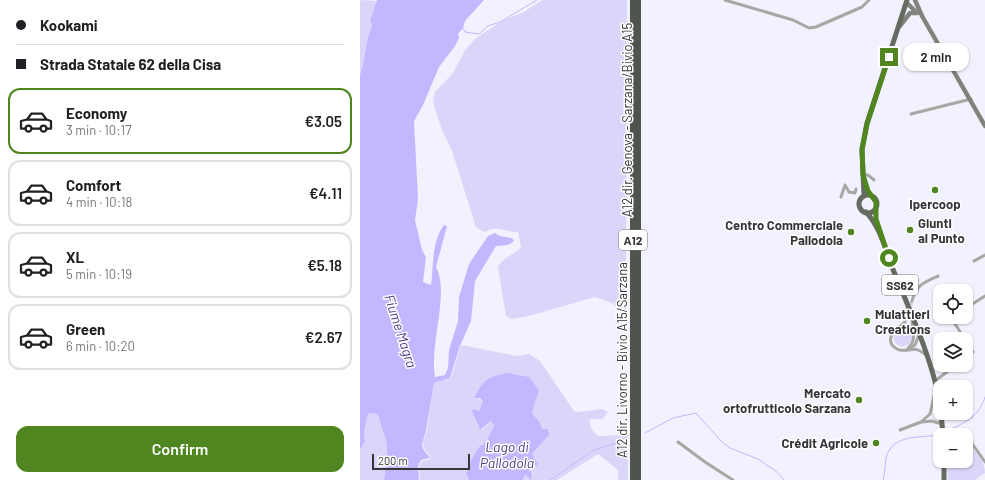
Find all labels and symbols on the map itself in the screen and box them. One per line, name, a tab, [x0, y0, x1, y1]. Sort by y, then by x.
street label: A12 dir. Genova - Sarzana/Bivio A15	[619, 22, 635, 217]
callout: 2 min	[903, 43, 969, 71]
route end	[880, 48, 898, 66]
marker: Ipercoop	[930, 185, 940, 195]
place label: Ipercoop	[909, 196, 961, 212]
place label: Giunti al Punto	[918, 215, 965, 246]
place label: Centro Commerciale Pallodola	[725, 217, 843, 248]
marker: Giunti al Punto	[905, 225, 915, 235]
marker: Centro Commerciale Pallodola	[846, 227, 856, 237]
road number: A12	[619, 230, 647, 250]
route start	[880, 249, 898, 267]
street label: A12 dir. Livorno - Bivio A15/Sarzana	[614, 262, 630, 458]
road number: SS62	[882, 275, 918, 295]
water label: Fiume Magra	[381, 292, 421, 370]
place label: Mulattieri Creations	[875, 306, 931, 337]
marker: Mulattieri Creations	[862, 316, 872, 326]
place label: Mercato ortofrutticolo Sarzana	[723, 385, 851, 416]
marker: Mercato ortofrutticolo Sarzana	[854, 395, 864, 405]
place label: Crédit Agricole	[782, 435, 868, 451]
water label: Lago di Pallodola	[480, 438, 534, 471]
marker: Crédit Agricole	[871, 438, 881, 448]
scale bar	[372, 452, 470, 471]

